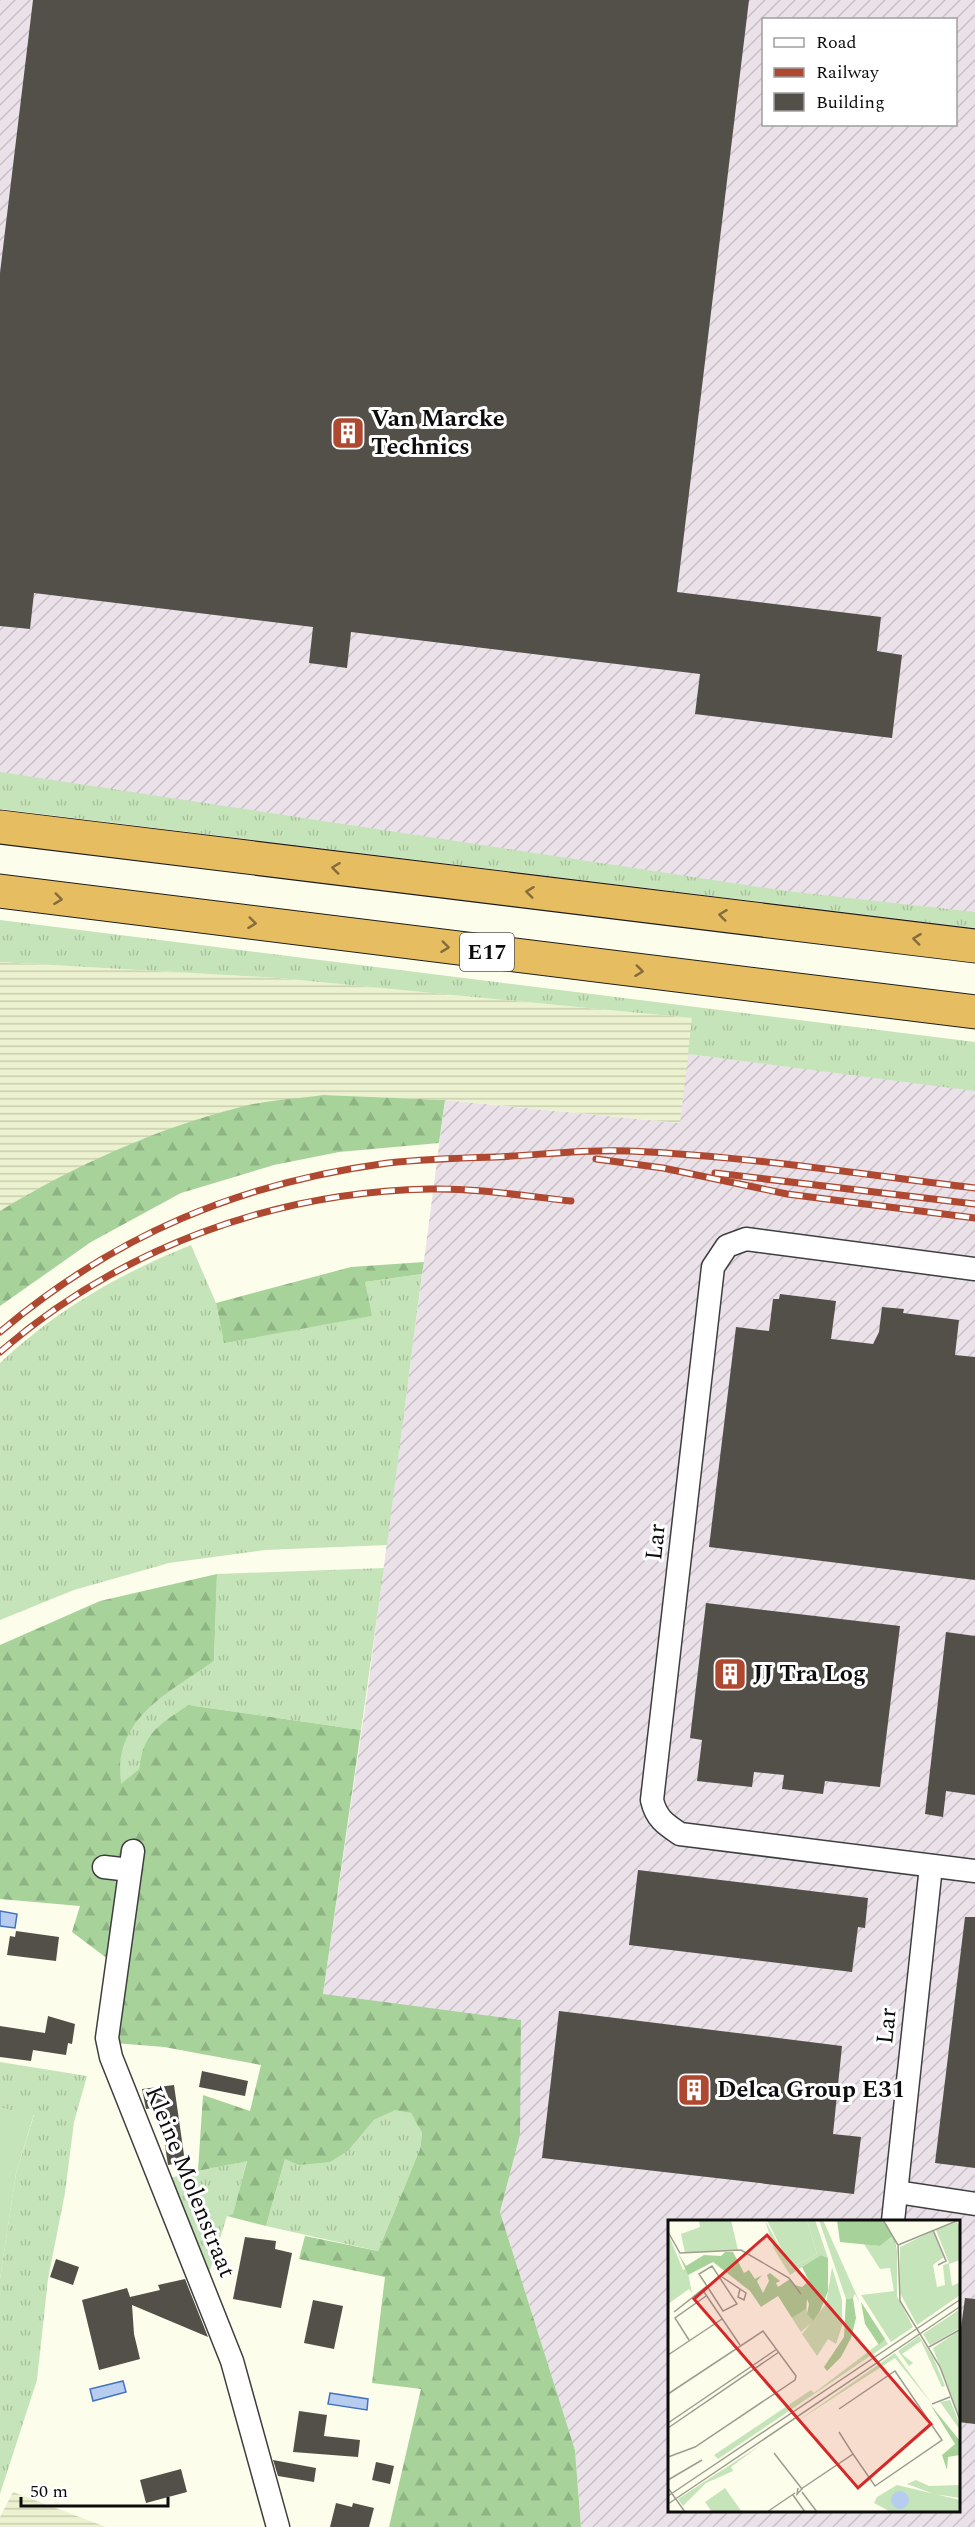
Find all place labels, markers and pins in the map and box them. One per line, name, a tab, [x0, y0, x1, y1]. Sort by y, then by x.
place label: Van Marcke Technics	[371, 401, 505, 465]
building icon: Van Marcke Technics	[330, 415, 366, 451]
building icon: JJ Tra Log	[712, 1656, 748, 1692]
place label: JJ Tra Log	[753, 1656, 866, 1692]
building icon: Delca Group E31	[676, 2072, 712, 2108]
place label: Delca Group E31	[717, 2072, 905, 2108]

